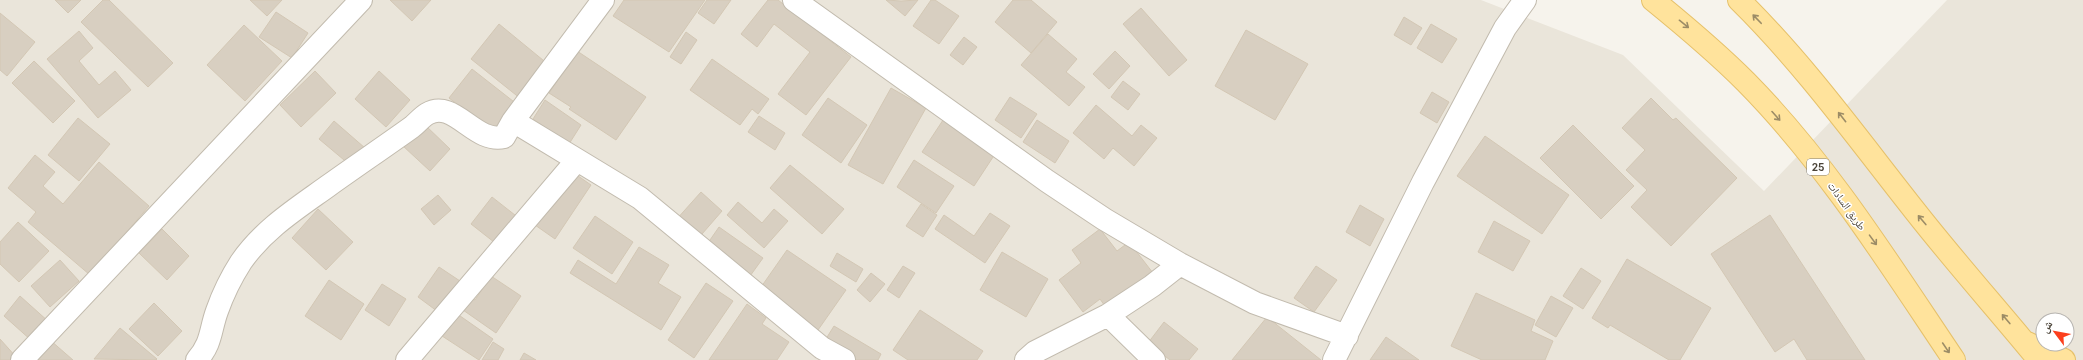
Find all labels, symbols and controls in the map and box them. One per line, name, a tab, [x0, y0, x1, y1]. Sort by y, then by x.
one-way arrow	[1753, 14, 1762, 24]
one-way arrow	[1678, 20, 1689, 29]
one-way arrow	[1771, 110, 1780, 120]
one-way arrow	[1838, 112, 1846, 123]
road number: 25	[1807, 159, 1829, 175]
street label: طريق السادات	[1825, 179, 1869, 233]
one-way arrow	[1918, 214, 1927, 225]
one-way arrow	[1868, 235, 1877, 246]
north arrow	[2035, 312, 2075, 352]
one-way arrow	[2001, 314, 2010, 325]
text: ش	[2037, 318, 2057, 336]
one-way arrow	[1942, 342, 1950, 353]

